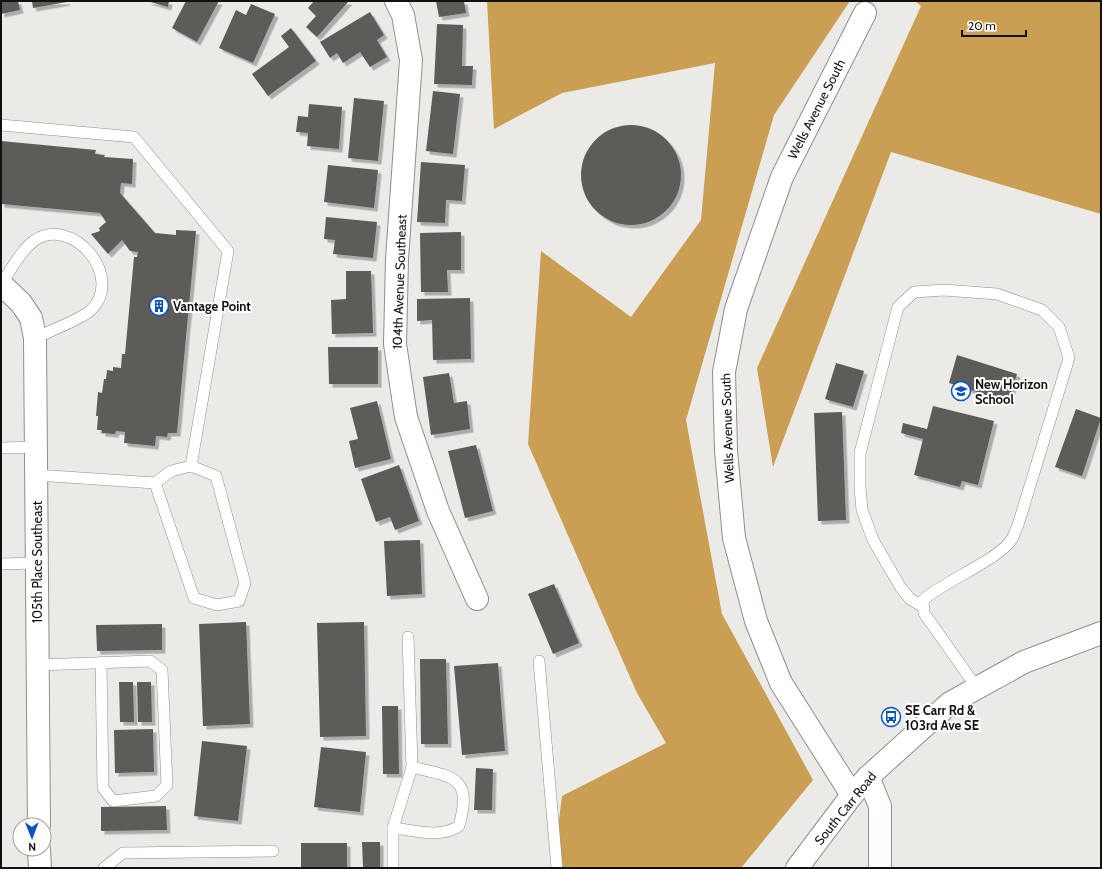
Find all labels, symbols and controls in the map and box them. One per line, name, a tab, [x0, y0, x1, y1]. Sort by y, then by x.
scale bar	[962, 12, 1026, 38]
text: 20 m	[968, 18, 996, 33]
street label: Wells Avenue South	[784, 56, 848, 162]
street label: 104th Avenue Southeast	[389, 214, 409, 350]
building icon: Vantage Point	[148, 295, 170, 317]
place label: Vantage Point	[173, 298, 251, 314]
street label: Wells Avenue South	[717, 373, 737, 483]
place label: New Horizon School	[975, 376, 1048, 407]
school or university icon: New Horizon School	[950, 380, 972, 402]
street label: 105th Place Southeast	[29, 500, 45, 623]
place label: SE Carr Rd & 103rd Ave SE	[905, 702, 979, 733]
bus stop icon: SE Carr Rd & 103rd Ave SE	[880, 706, 902, 728]
street label: South Carr Road	[811, 768, 879, 848]
north arrow	[12, 817, 52, 857]
text: N	[28, 840, 36, 854]

